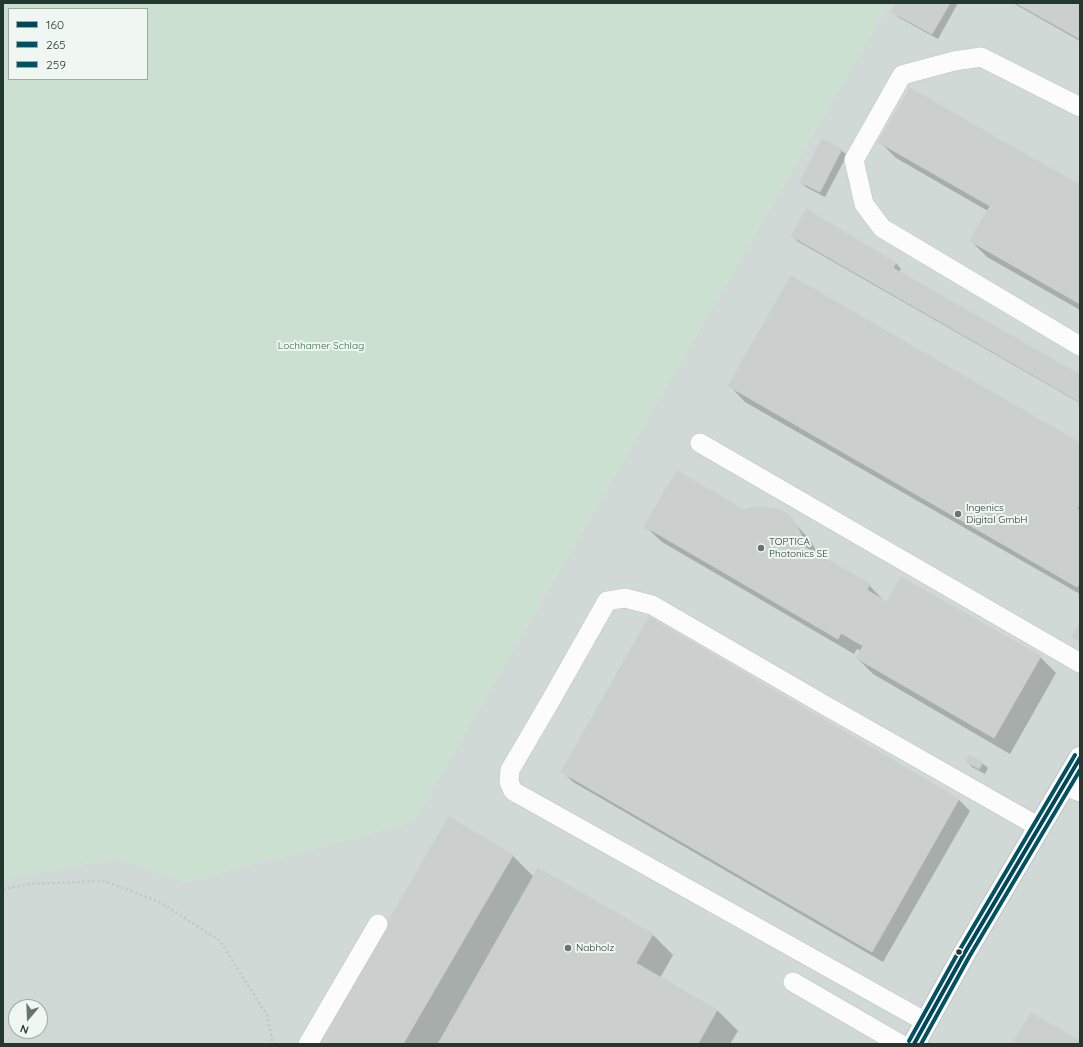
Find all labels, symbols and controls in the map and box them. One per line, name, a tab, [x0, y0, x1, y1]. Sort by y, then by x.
legend	[8, 8, 148, 80]
text: 160	[46, 17, 64, 32]
text: 265	[46, 37, 66, 52]
text: 259	[46, 57, 66, 72]
park label: Lochhamer Schlag	[278, 340, 364, 352]
place label: Ingenics Digital GmbH	[966, 502, 1028, 526]
marker: Ingenics Digital GmbH	[953, 509, 963, 519]
place label: TOPTICA Photonics SE	[769, 536, 828, 560]
marker: TOPTICA Photonics SE	[756, 543, 766, 553]
place label: Nabholz	[576, 942, 614, 954]
marker: Nabholz	[563, 943, 573, 953]
unlabelled marker	[954, 947, 964, 957]
north arrow	[8, 999, 48, 1039]
text: N	[18, 1021, 31, 1037]

